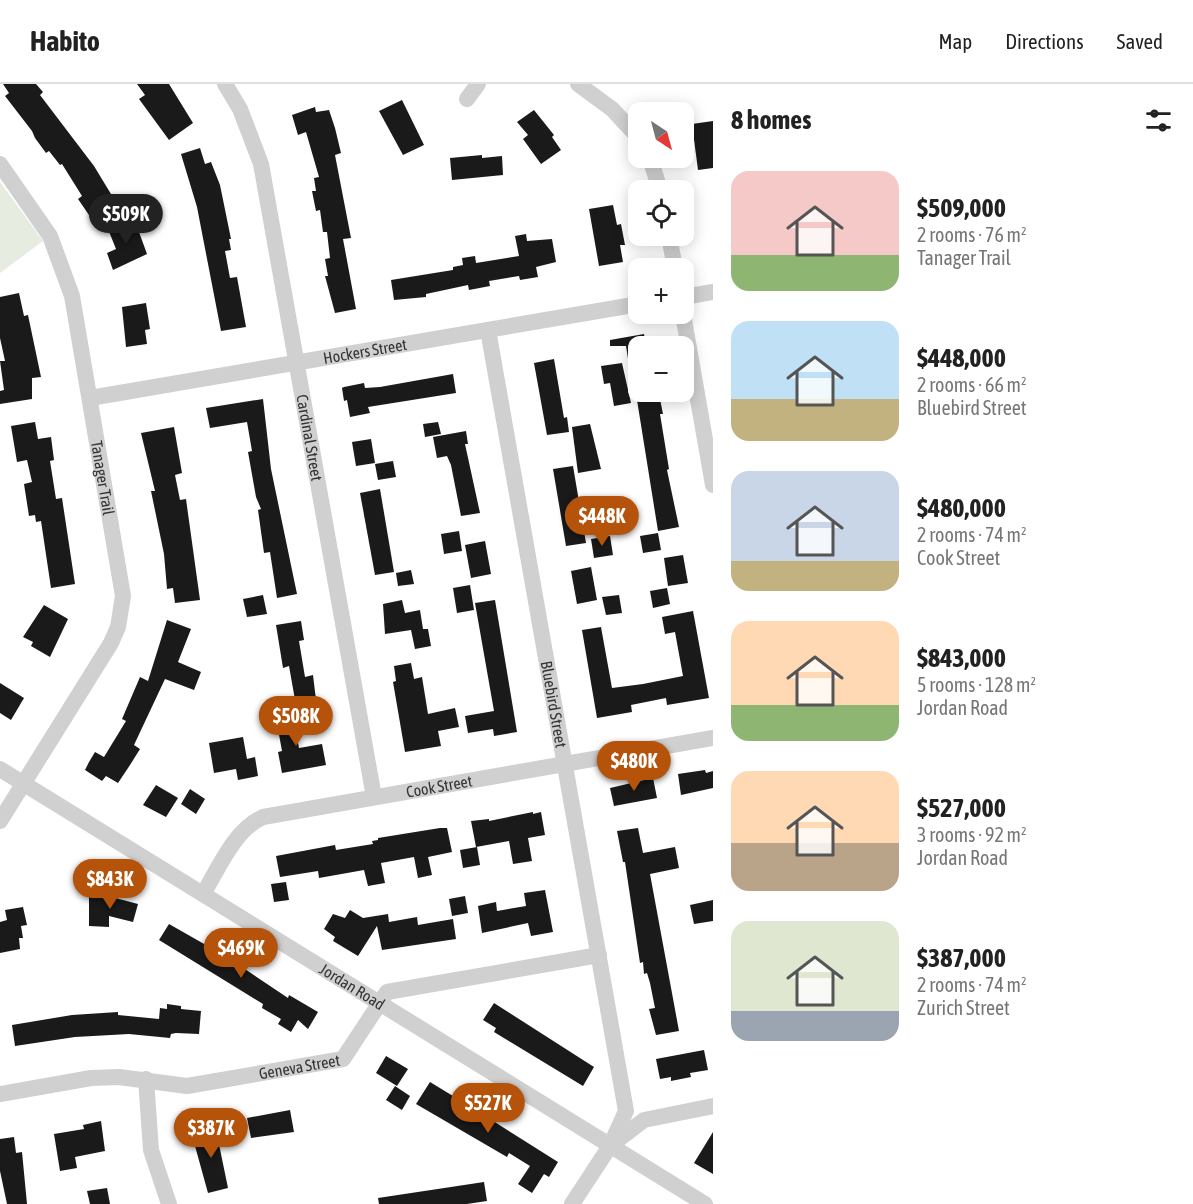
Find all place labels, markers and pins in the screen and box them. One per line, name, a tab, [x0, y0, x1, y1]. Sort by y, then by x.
pin: $509K	[84, 194, 168, 245]
pin: $448K	[560, 496, 644, 547]
pin: $508K	[254, 696, 338, 747]
pin: $480K	[592, 741, 676, 792]
pin: $843K	[68, 859, 152, 910]
pin: $469K	[199, 928, 283, 979]
pin: $527K	[446, 1083, 530, 1134]
pin: $387K	[169, 1108, 253, 1159]

